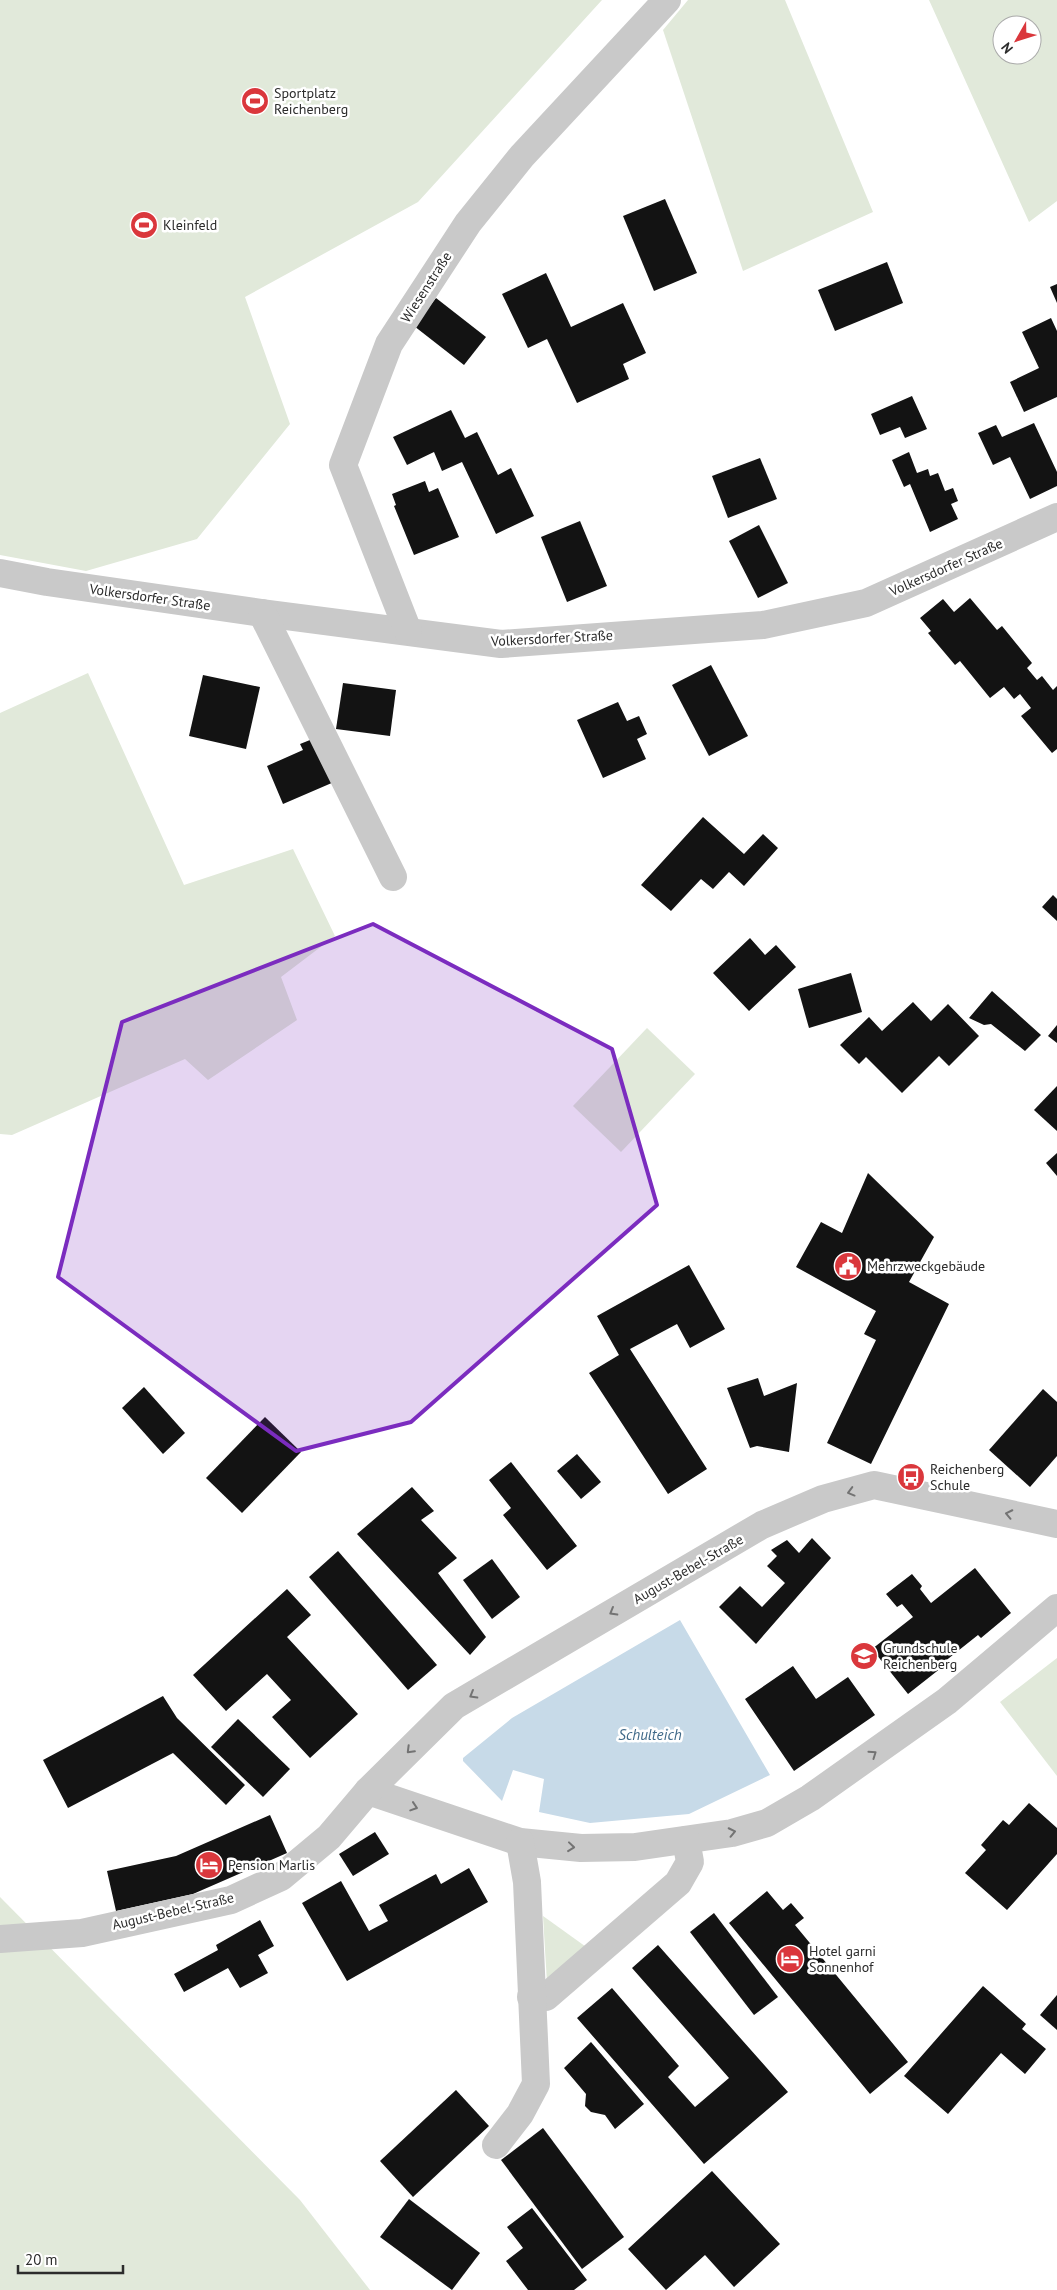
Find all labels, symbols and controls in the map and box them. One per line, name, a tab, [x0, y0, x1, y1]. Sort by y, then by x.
north arrow	[992, 15, 1042, 65]
text: N	[997, 39, 1017, 57]
place label: Sportplatz Reichenberg	[274, 84, 348, 118]
sports icon: Sportplatz Reichenberg	[240, 86, 270, 116]
sports icon: Kleinfeld	[129, 210, 159, 240]
place label: Kleinfeld	[163, 216, 217, 234]
street label: Wiesenstraße	[396, 248, 456, 326]
street label: Volkersdorfer Straße	[886, 534, 1005, 600]
street label: Volkersdorfer Straße	[87, 579, 212, 614]
street label: Volkersdorfer Straße	[490, 626, 613, 650]
public building icon: Mehrzweckgebäude	[833, 1251, 863, 1281]
place label: Mehrzweckgebäude	[867, 1257, 985, 1275]
place label: Reichenberg Schule	[930, 1460, 1004, 1494]
bus stop icon: Reichenberg Schule	[896, 1462, 926, 1492]
one-way arrow	[847, 1486, 855, 1496]
one-way arrow	[1005, 1509, 1014, 1520]
street label: August-Bebel-Straße	[630, 1530, 746, 1608]
one-way arrow	[610, 1606, 619, 1616]
place label: Grundschule Reichenberg	[883, 1639, 958, 1673]
school or university icon: Grundschule Reichenberg	[849, 1641, 879, 1671]
one-way arrow	[469, 1688, 478, 1698]
water label: Schulteich	[618, 1725, 682, 1744]
one-way arrow	[407, 1744, 416, 1753]
one-way arrow	[867, 1751, 876, 1760]
one-way arrow	[410, 1801, 418, 1811]
one-way arrow	[728, 1828, 737, 1838]
one-way arrow	[567, 1841, 575, 1852]
hotel icon: Pension Marlis	[194, 1850, 224, 1880]
place label: Pension Marlis	[228, 1856, 315, 1874]
street label: August-Bebel-Straße	[110, 1888, 236, 1934]
place label: Hotel garni Sonnenhof	[809, 1942, 876, 1976]
hotel icon: Hotel garni Sonnenhof	[775, 1944, 805, 1974]
scale bar	[18, 2242, 122, 2274]
text: 20 m	[25, 2250, 58, 2269]

